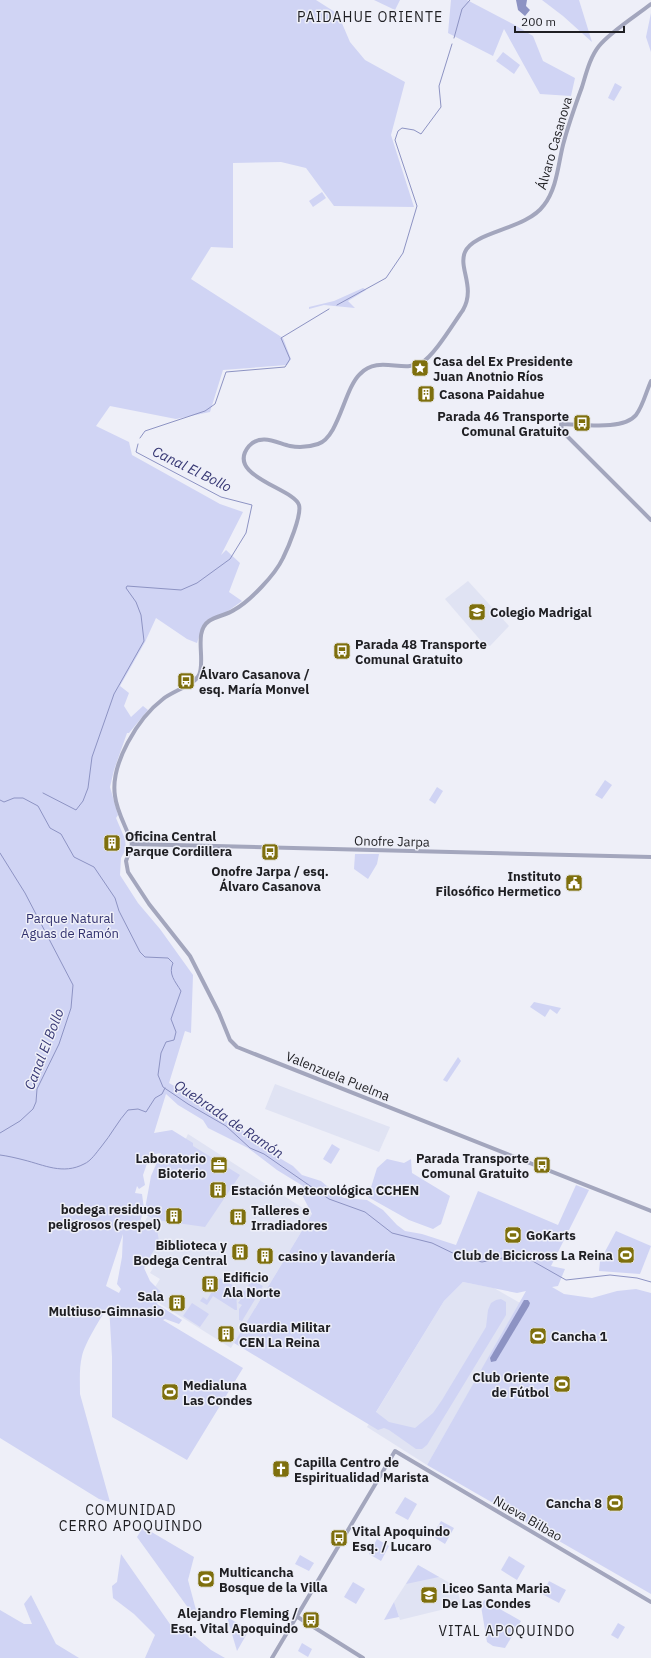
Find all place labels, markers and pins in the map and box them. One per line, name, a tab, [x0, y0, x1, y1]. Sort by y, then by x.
place label: Casa del Ex Presidente Juan Anotnio Ríos	[433, 353, 573, 385]
place icon: Casa del Ex Presidente Juan Anotnio Ríos	[410, 358, 430, 378]
building icon: Casona Paidahue	[416, 384, 436, 404]
place label: Casona Paidahue	[439, 386, 545, 403]
place label: Parada 46 Transporte Comunal Gratuito	[437, 408, 569, 440]
bus stop icon: Parada 46 Transporte Comunal Gratuito	[572, 413, 592, 433]
school or university icon: Colegio Madrigal	[467, 602, 487, 622]
place label: Colegio Madrigal	[490, 604, 592, 621]
place label: Parada 48 Transporte Comunal Gratuito	[355, 636, 487, 668]
bus stop icon: Parada 48 Transporte Comunal Gratuito	[332, 641, 352, 661]
place label: Álvaro Casanova / esq. María Monvel	[199, 666, 310, 698]
bus stop icon: Álvaro Casanova / esq. María Monvel	[176, 671, 196, 691]
place label: Oficina Central Parque Cordillera	[125, 828, 232, 860]
building icon: Oficina Central Parque Cordillera	[102, 833, 122, 853]
bus stop icon: Onofre Jarpa / esq. Álvaro Casanova	[260, 842, 280, 862]
place label: Onofre Jarpa / esq. Álvaro Casanova	[211, 863, 329, 895]
place label: Instituto Filosófico Hermetico	[436, 868, 561, 900]
public building icon: Instituto Filosófico Hermetico	[564, 873, 584, 893]
place label: Laboratorio Bioterio	[135, 1150, 206, 1182]
place label: Parada Transporte Comunal Gratuito	[416, 1150, 529, 1182]
office icon: Laboratorio Bioterio	[209, 1155, 229, 1175]
bus stop icon: Parada Transporte Comunal Gratuito	[532, 1155, 552, 1175]
building icon: Estación Meteorológica CCHEN	[208, 1180, 228, 1200]
place label: Estación Meteorológica CCHEN	[231, 1182, 419, 1199]
place label: bodega residuos peligrosos (respel)	[48, 1201, 161, 1233]
place label: Talleres e Irradiadores	[251, 1202, 328, 1234]
building icon: bodega residuos peligrosos (respel)	[164, 1206, 184, 1226]
building icon: Talleres e Irradiadores	[228, 1207, 248, 1227]
sports icon: GoKarts	[503, 1225, 523, 1245]
place label: GoKarts	[526, 1227, 576, 1244]
place label: Biblioteca y Bodega Central	[133, 1237, 227, 1269]
building icon: Biblioteca y Bodega Central	[230, 1242, 250, 1262]
sports icon: Club de Bicicross La Reina	[616, 1245, 636, 1265]
building icon: casino y lavandería	[255, 1246, 275, 1266]
place label: Club de Bicicross La Reina	[453, 1247, 613, 1264]
place label: casino y lavandería	[278, 1248, 395, 1265]
place label: Edificio Ala Norte	[223, 1269, 281, 1301]
building icon: Edificio Ala Norte	[200, 1274, 220, 1294]
place label: Sala Multiuso-Gimnasio	[48, 1288, 164, 1320]
building icon: Sala Multiuso-Gimnasio	[167, 1293, 187, 1313]
place label: Guardia Militar CEN La Reina	[239, 1319, 330, 1351]
building icon: Guardia Militar CEN La Reina	[216, 1324, 236, 1344]
sports icon: Cancha 1	[528, 1326, 548, 1346]
place label: Cancha 1	[551, 1328, 608, 1345]
place label: Club Oriente de Fútbol	[472, 1369, 549, 1401]
sports icon: Club Oriente de Fútbol	[552, 1374, 572, 1394]
place label: Medialuna Las Condes	[183, 1377, 253, 1409]
sports icon: Medialuna Las Condes	[160, 1382, 180, 1402]
place label: Capilla Centro de Espiritualidad Marista	[294, 1454, 429, 1486]
church icon: Capilla Centro de Espiritualidad Marista	[271, 1459, 291, 1479]
sports icon: Cancha 8	[605, 1493, 625, 1513]
place label: Cancha 8	[546, 1495, 602, 1512]
place label: Vital Apoquindo Esq. / Lucaro	[352, 1523, 450, 1555]
bus stop icon: Vital Apoquindo Esq. / Lucaro	[329, 1528, 349, 1548]
place label: Multicancha Bosque de la Villa	[219, 1564, 328, 1596]
sports icon: Multicancha Bosque de la Villa	[196, 1569, 216, 1589]
place label: Liceo Santa Maria De Las Condes	[442, 1580, 550, 1612]
school or university icon: Liceo Santa Maria De Las Condes	[419, 1585, 439, 1605]
place label: Alejandro Fleming / Esq. Vital Apoquindo	[171, 1605, 298, 1637]
bus stop icon: Alejandro Fleming / Esq. Vital Apoquindo	[301, 1610, 321, 1630]

